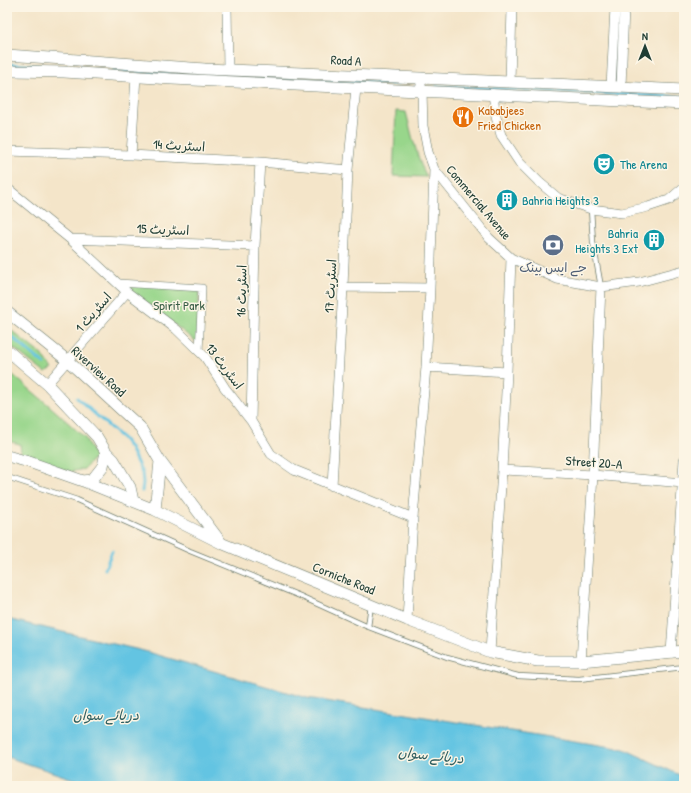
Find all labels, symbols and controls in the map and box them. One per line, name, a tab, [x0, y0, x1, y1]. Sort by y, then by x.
north arrow	[625, 26, 665, 66]
text: N	[642, 29, 648, 43]
street label: Road A	[330, 50, 362, 70]
place label: Kababjees Fried Chicken	[477, 101, 541, 134]
restaurant icon: Kababjees Fried Chicken	[450, 104, 476, 130]
street label: اسٹریٹ 14	[152, 135, 206, 155]
theatre icon: The Arena	[591, 151, 617, 177]
place label: The Arena	[620, 155, 667, 173]
street label: Commercial Avenue	[442, 161, 516, 243]
building icon: Bahria Heights 3	[494, 187, 520, 213]
place label: Bahria Heights 3	[522, 191, 599, 209]
street label: اسٹریٹ 15	[136, 219, 190, 239]
place label: Bahria Heights 3 Ext	[575, 224, 639, 257]
building icon: Bahria Heights 3 Ext	[641, 227, 667, 253]
bank icon: جے ایس بینک	[540, 232, 566, 258]
place label: جے ایس بینک	[519, 258, 587, 277]
street label: اسٹریٹ 17	[320, 259, 340, 313]
street label: اسٹریٹ 16	[232, 265, 250, 317]
street label: اسٹریٹ 1	[71, 288, 115, 336]
park label: Spirit Park	[153, 296, 205, 314]
street label: اسٹریٹ 13	[202, 339, 248, 393]
street label: Riverview Road	[68, 342, 130, 400]
street label: Street 20-A	[565, 451, 624, 473]
street label: Corniche Road	[310, 557, 378, 599]
water label: دریائے سواں	[73, 705, 139, 725]
water label: دریائے سواں	[397, 742, 465, 768]

